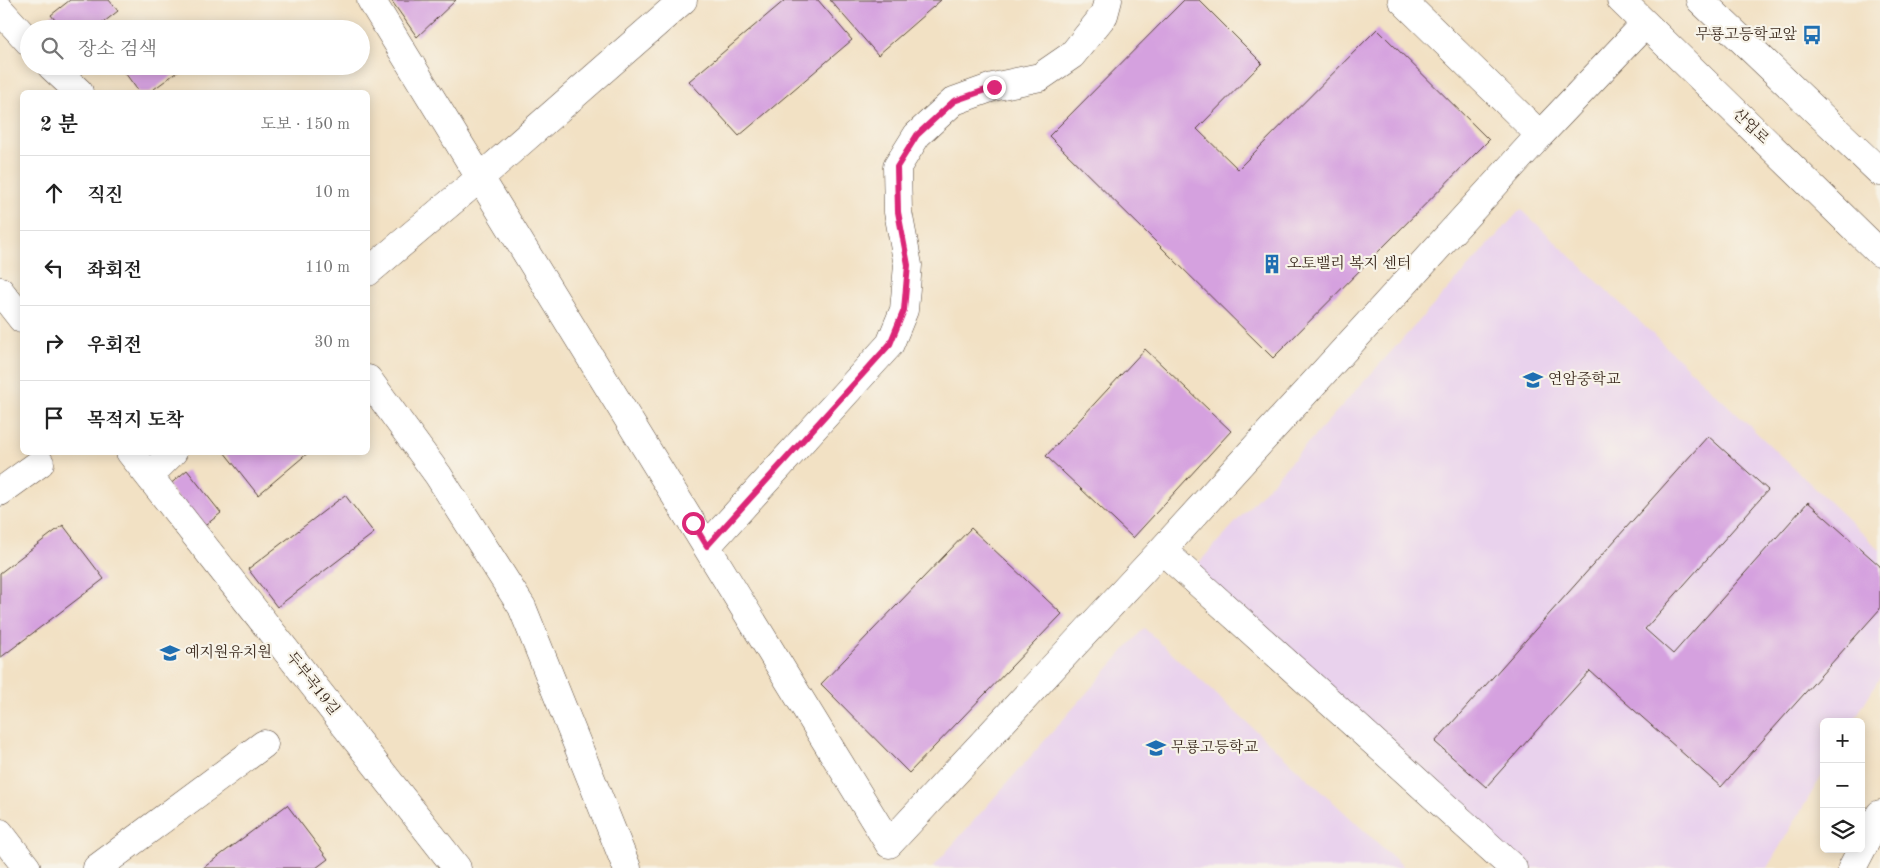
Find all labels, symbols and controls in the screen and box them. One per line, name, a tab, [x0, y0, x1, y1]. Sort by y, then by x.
search box	[20, 20, 370, 75]
bus stop icon: 무룡고등학교앞	[1801, 24, 1823, 46]
place label: 무룡고등학교앞	[1696, 26, 1798, 43]
icon: search	[38, 34, 66, 62]
text: 장소 검색	[78, 41, 157, 60]
route end	[983, 76, 1006, 99]
street label: 산업로	[1729, 105, 1773, 148]
text: 2 분	[40, 115, 78, 136]
text: 도보 · 150 m	[261, 117, 350, 133]
icon: ahead	[40, 179, 68, 207]
text: 10 m	[314, 185, 350, 201]
text: 직진	[87, 187, 124, 206]
building icon: 오토밸리 복지 센터	[1261, 253, 1283, 275]
icon: left	[40, 254, 68, 282]
place label: 오토밸리 복지 센터	[1287, 255, 1411, 272]
text: 110 m	[305, 260, 350, 276]
text: 좌회전	[87, 262, 142, 281]
icon: right	[40, 329, 68, 357]
text: 30 m	[314, 335, 350, 351]
text: 우회전	[87, 337, 142, 356]
school or university icon: 연암중학교	[1522, 369, 1544, 391]
place label: 연암중학교	[1548, 371, 1621, 388]
icon: arrive	[40, 404, 68, 432]
text: 목적지 도착	[87, 412, 184, 431]
route start	[682, 512, 705, 535]
school or university icon: 예지원유치원	[159, 642, 181, 664]
place label: 예지원유치원	[185, 644, 272, 661]
street label: 두부곡19길	[283, 648, 343, 718]
map controls	[1820, 718, 1865, 853]
button: +	[1820, 718, 1865, 763]
school or university icon: 무룡고등학교	[1145, 737, 1167, 759]
place label: 무룡고등학교	[1171, 739, 1258, 756]
button: −	[1820, 763, 1865, 808]
button: layers	[1820, 808, 1865, 853]

